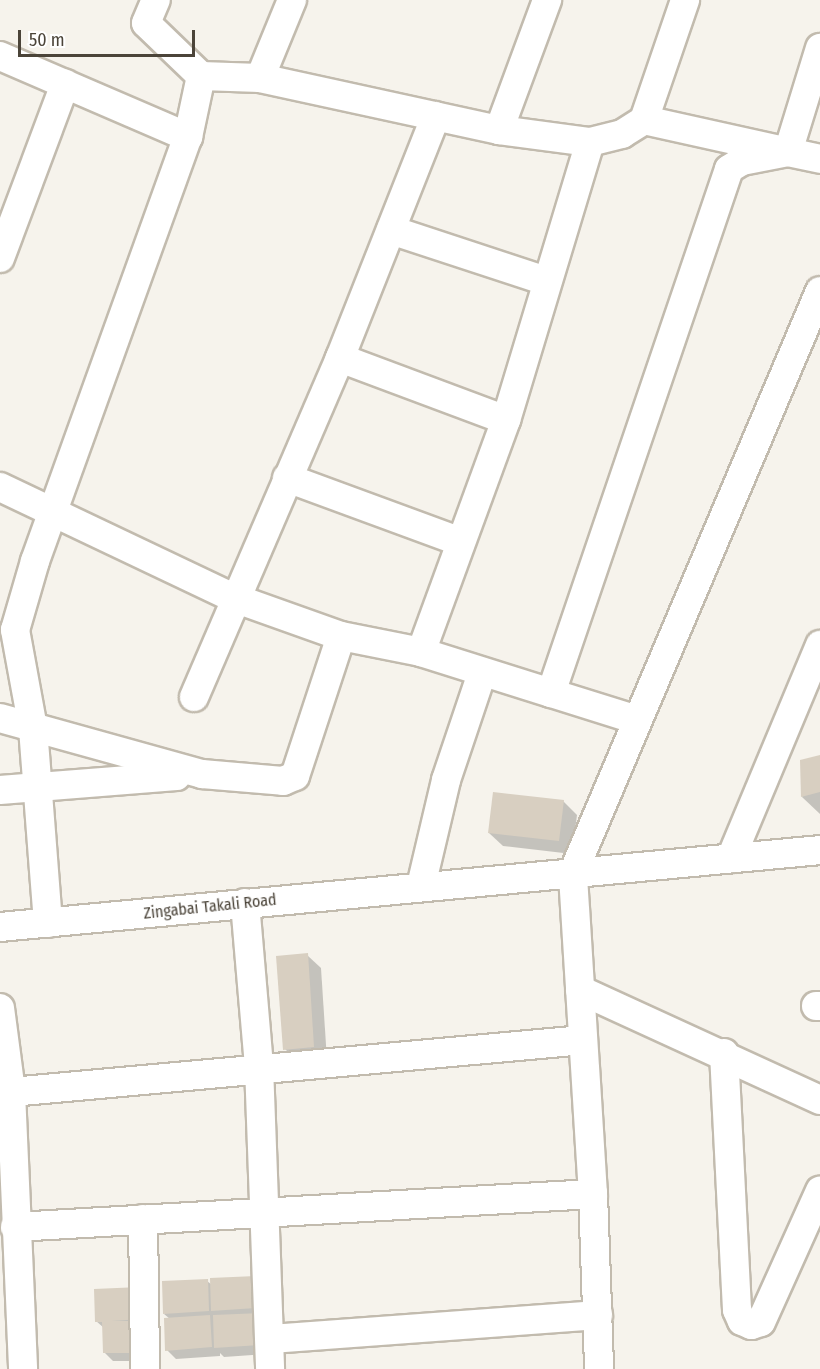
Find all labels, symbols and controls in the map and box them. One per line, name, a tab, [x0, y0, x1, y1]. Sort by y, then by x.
scale bar	[21, 18, 198, 56]
text: 50 m	[29, 29, 65, 51]
street label: Zingabai Takali Road	[143, 890, 277, 924]

